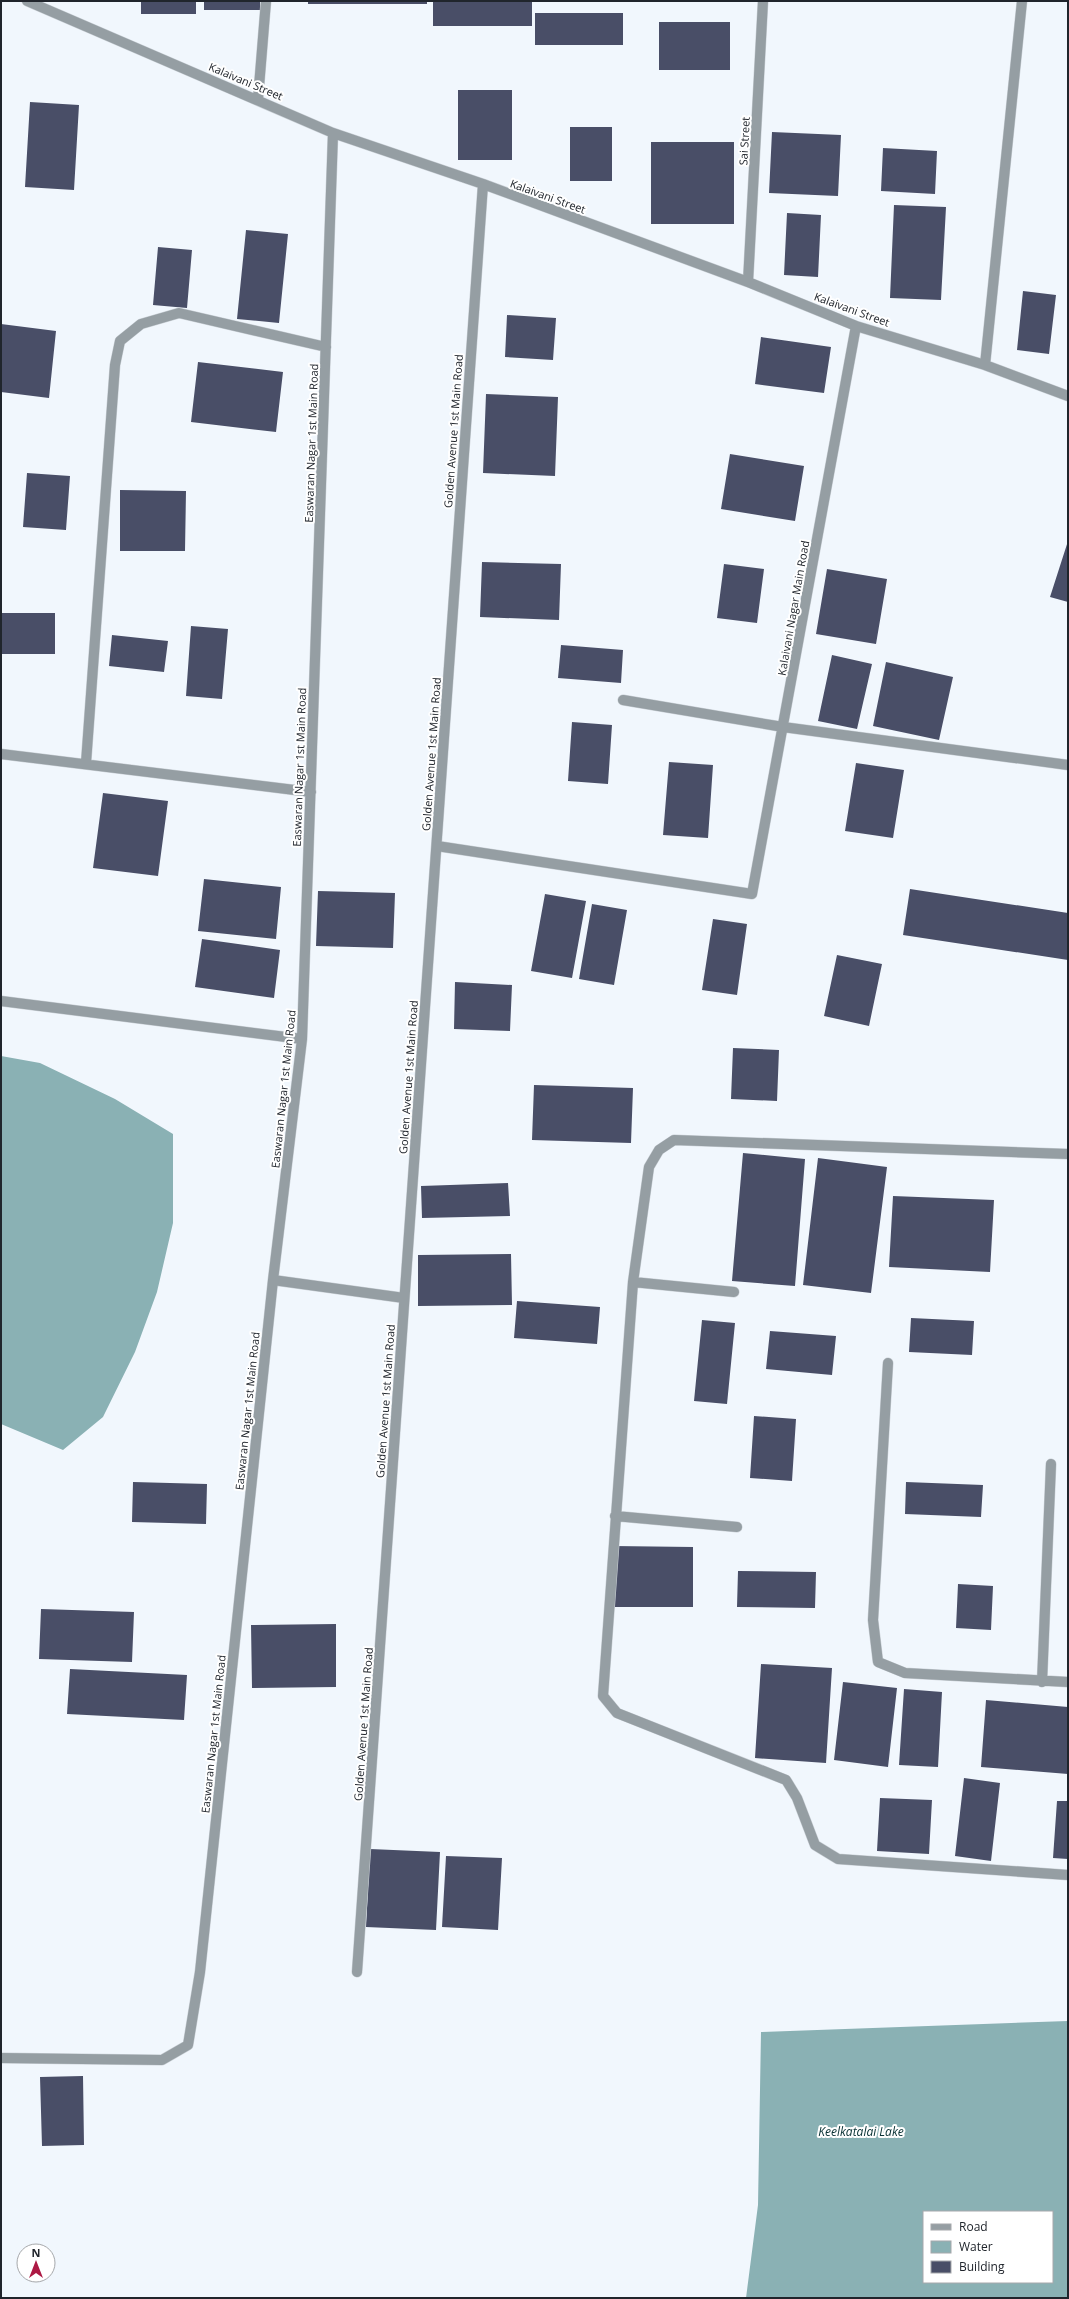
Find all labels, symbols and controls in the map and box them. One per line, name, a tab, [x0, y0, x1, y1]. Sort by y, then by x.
street label: Kalaivani Street	[207, 59, 285, 103]
street label: Sai Street	[735, 116, 753, 166]
street label: Kalaivani Street	[508, 175, 588, 217]
street label: Kalaivani Street	[812, 288, 892, 330]
street label: Golden Avenue 1st Main Road	[440, 354, 466, 508]
street label: Easwaran Nagar 1st Main Road	[301, 363, 321, 523]
street label: Kalaivani Nagar Main Road	[774, 539, 812, 677]
street label: Golden Avenue 1st Main Road	[418, 677, 444, 831]
street label: Easwaran Nagar 1st Main Road	[289, 687, 309, 847]
street label: Golden Avenue 1st Main Road	[395, 1000, 421, 1154]
street label: Easwaran Nagar 1st Main Road	[267, 1009, 299, 1169]
street label: Golden Avenue 1st Main Road	[372, 1324, 398, 1478]
street label: Easwaran Nagar 1st Main Road	[231, 1331, 263, 1491]
street label: Golden Avenue 1st Main Road	[350, 1647, 376, 1801]
street label: Easwaran Nagar 1st Main Road	[197, 1654, 229, 1814]
water label: Keelkatalai Lake	[818, 2123, 904, 2140]
legend	[923, 2211, 1053, 2283]
text: Road	[959, 2218, 988, 2235]
text: Water	[959, 2238, 993, 2255]
north arrow	[16, 2243, 56, 2283]
text: N	[32, 2245, 40, 2260]
text: Building	[959, 2258, 1005, 2275]

